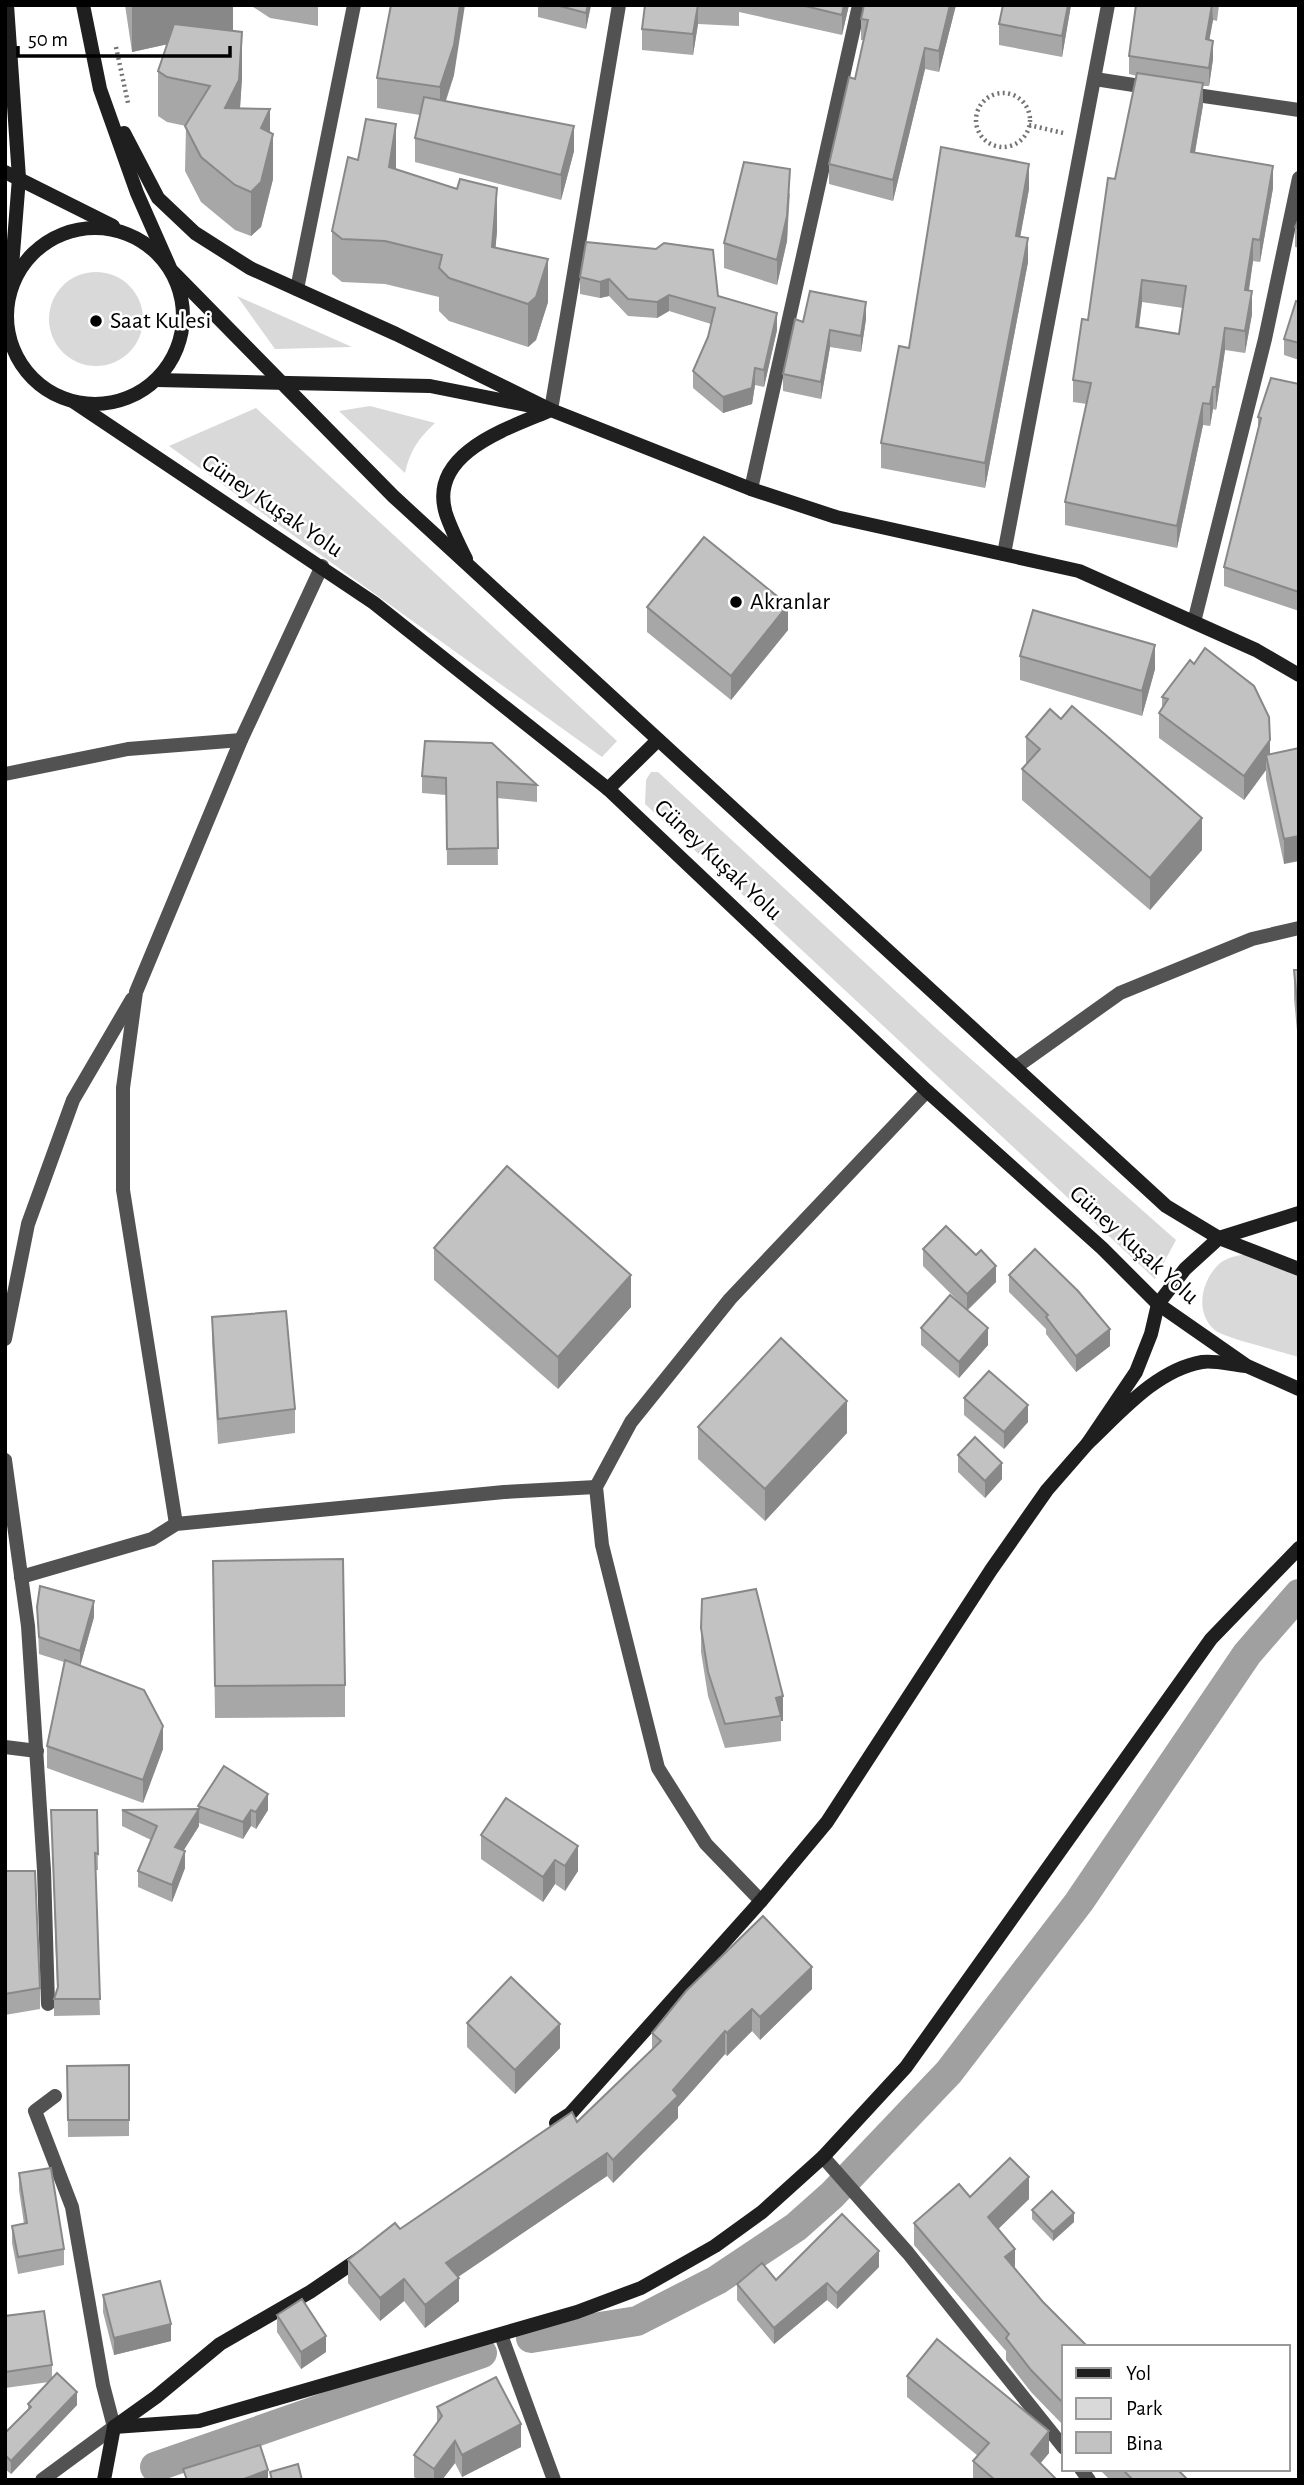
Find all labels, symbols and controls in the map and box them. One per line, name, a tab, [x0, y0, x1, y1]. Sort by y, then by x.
scale bar	[18, 14, 229, 58]
text: 50 m	[28, 29, 68, 50]
place label: Saat Kulesi	[110, 309, 211, 333]
marker: Saat Kulesi	[88, 313, 104, 329]
street label: Güney Kuşak Yolu	[197, 450, 347, 562]
place label: Akranlar	[750, 590, 830, 614]
marker: Akranlar	[728, 594, 744, 610]
street label: Güney Kuşak Yolu	[650, 795, 786, 925]
street label: Güney Kuşak Yolu	[1065, 1181, 1203, 1309]
legend	[1062, 2345, 1290, 2471]
text: Yol	[1126, 2363, 1151, 2384]
text: Park	[1126, 2398, 1163, 2419]
text: Bina	[1126, 2433, 1163, 2454]

